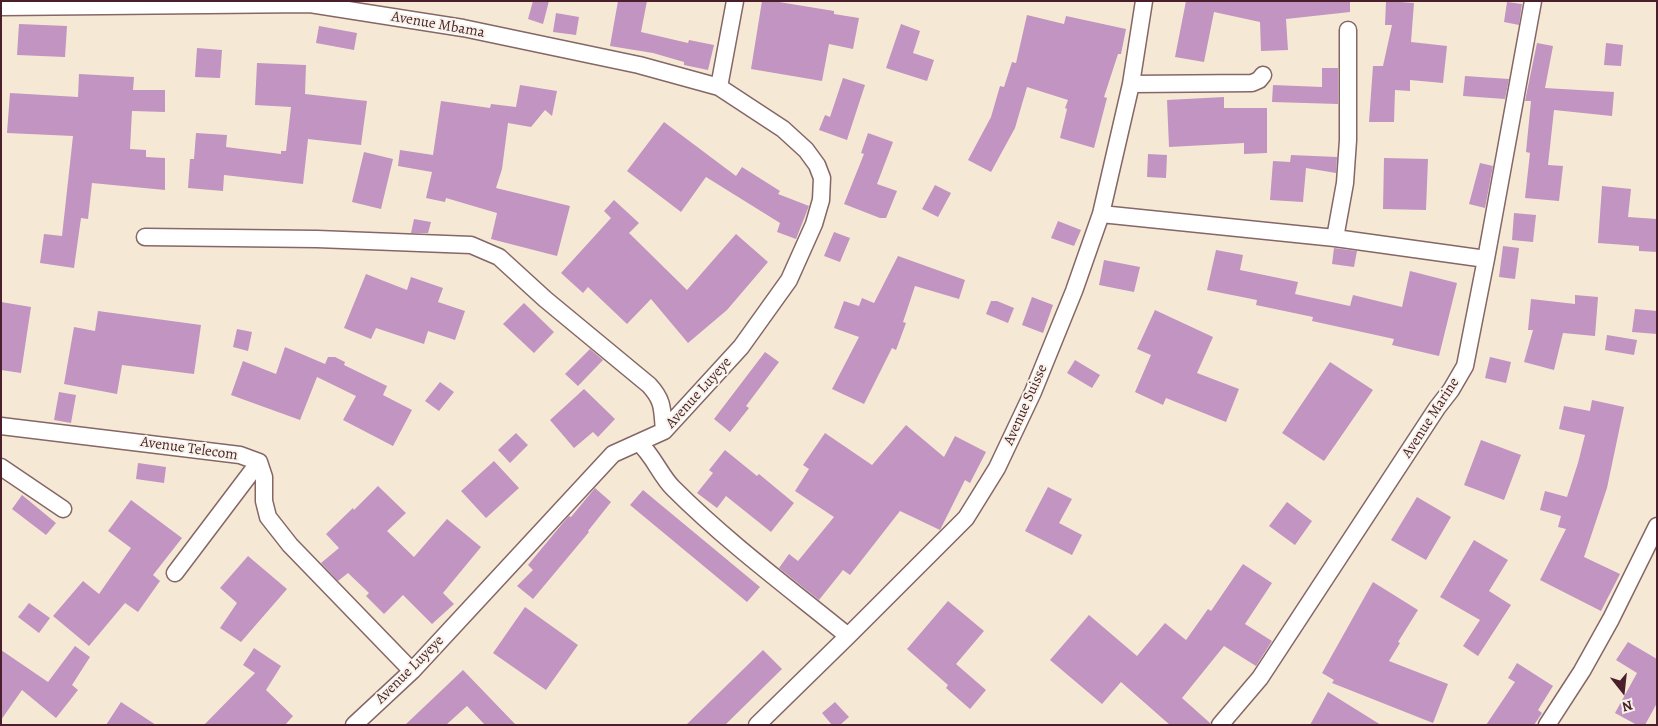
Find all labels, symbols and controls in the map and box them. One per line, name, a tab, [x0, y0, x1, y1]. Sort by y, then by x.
street label: Avenue Mbama	[390, 8, 486, 42]
street label: Avenue Luyeye	[662, 354, 736, 432]
street label: Avenue Suisse	[1000, 362, 1052, 448]
street label: Avenue Marine	[1398, 374, 1464, 462]
street label: Avenue Telecom	[139, 433, 239, 465]
street label: Avenue Luyeye	[372, 632, 448, 708]
north arrow	[1598, 666, 1648, 716]
text: N	[1620, 695, 1635, 716]

